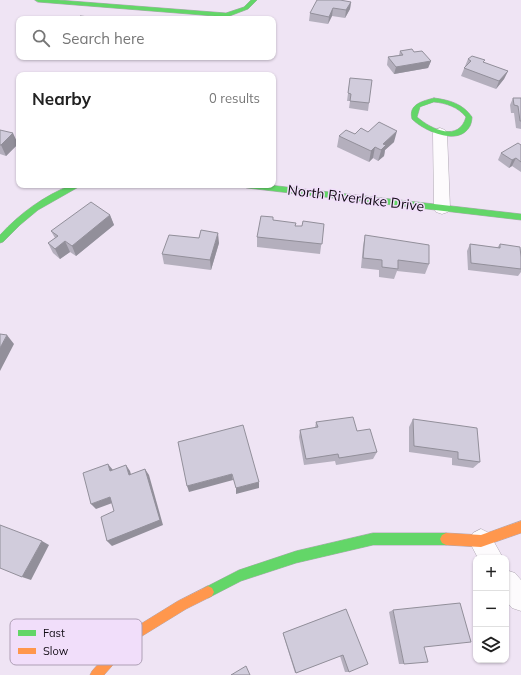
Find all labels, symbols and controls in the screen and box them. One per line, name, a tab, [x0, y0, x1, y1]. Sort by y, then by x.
search box	[16, 16, 276, 60]
icon: search	[30, 27, 52, 49]
text: Search here	[62, 29, 144, 48]
text: Nearby	[32, 88, 91, 109]
text: 0 results	[209, 90, 260, 106]
street label: North Riverlake Drive	[287, 181, 425, 215]
map controls	[473, 555, 509, 663]
button: +	[473, 555, 509, 591]
button: −	[473, 591, 509, 627]
legend	[10, 619, 142, 665]
text: Fast	[43, 626, 65, 640]
button: layers	[473, 627, 509, 663]
text: Slow	[43, 644, 69, 658]

